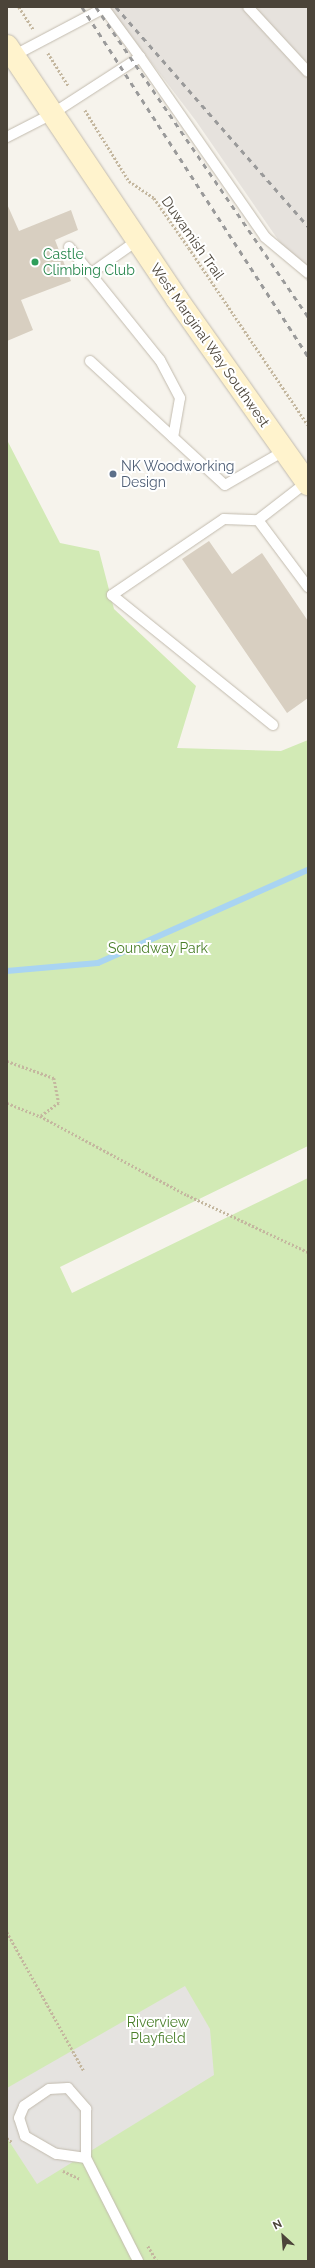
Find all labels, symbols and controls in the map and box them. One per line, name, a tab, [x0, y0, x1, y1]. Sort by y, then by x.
street label: Duwamish Trail	[158, 193, 228, 283]
place label: Castle Climbing Club	[43, 246, 135, 278]
marker: Castle Climbing Club	[30, 257, 40, 267]
street label: West Marginal Way Southwest	[146, 259, 274, 431]
place label: NK Woodworking Design	[121, 458, 235, 490]
marker: NK Woodworking Design	[108, 469, 118, 479]
park label: Soundway Park	[108, 940, 208, 956]
park label: Riverview Playfield	[127, 2014, 189, 2046]
north arrow	[263, 2216, 303, 2256]
text: N	[271, 2217, 284, 2232]

